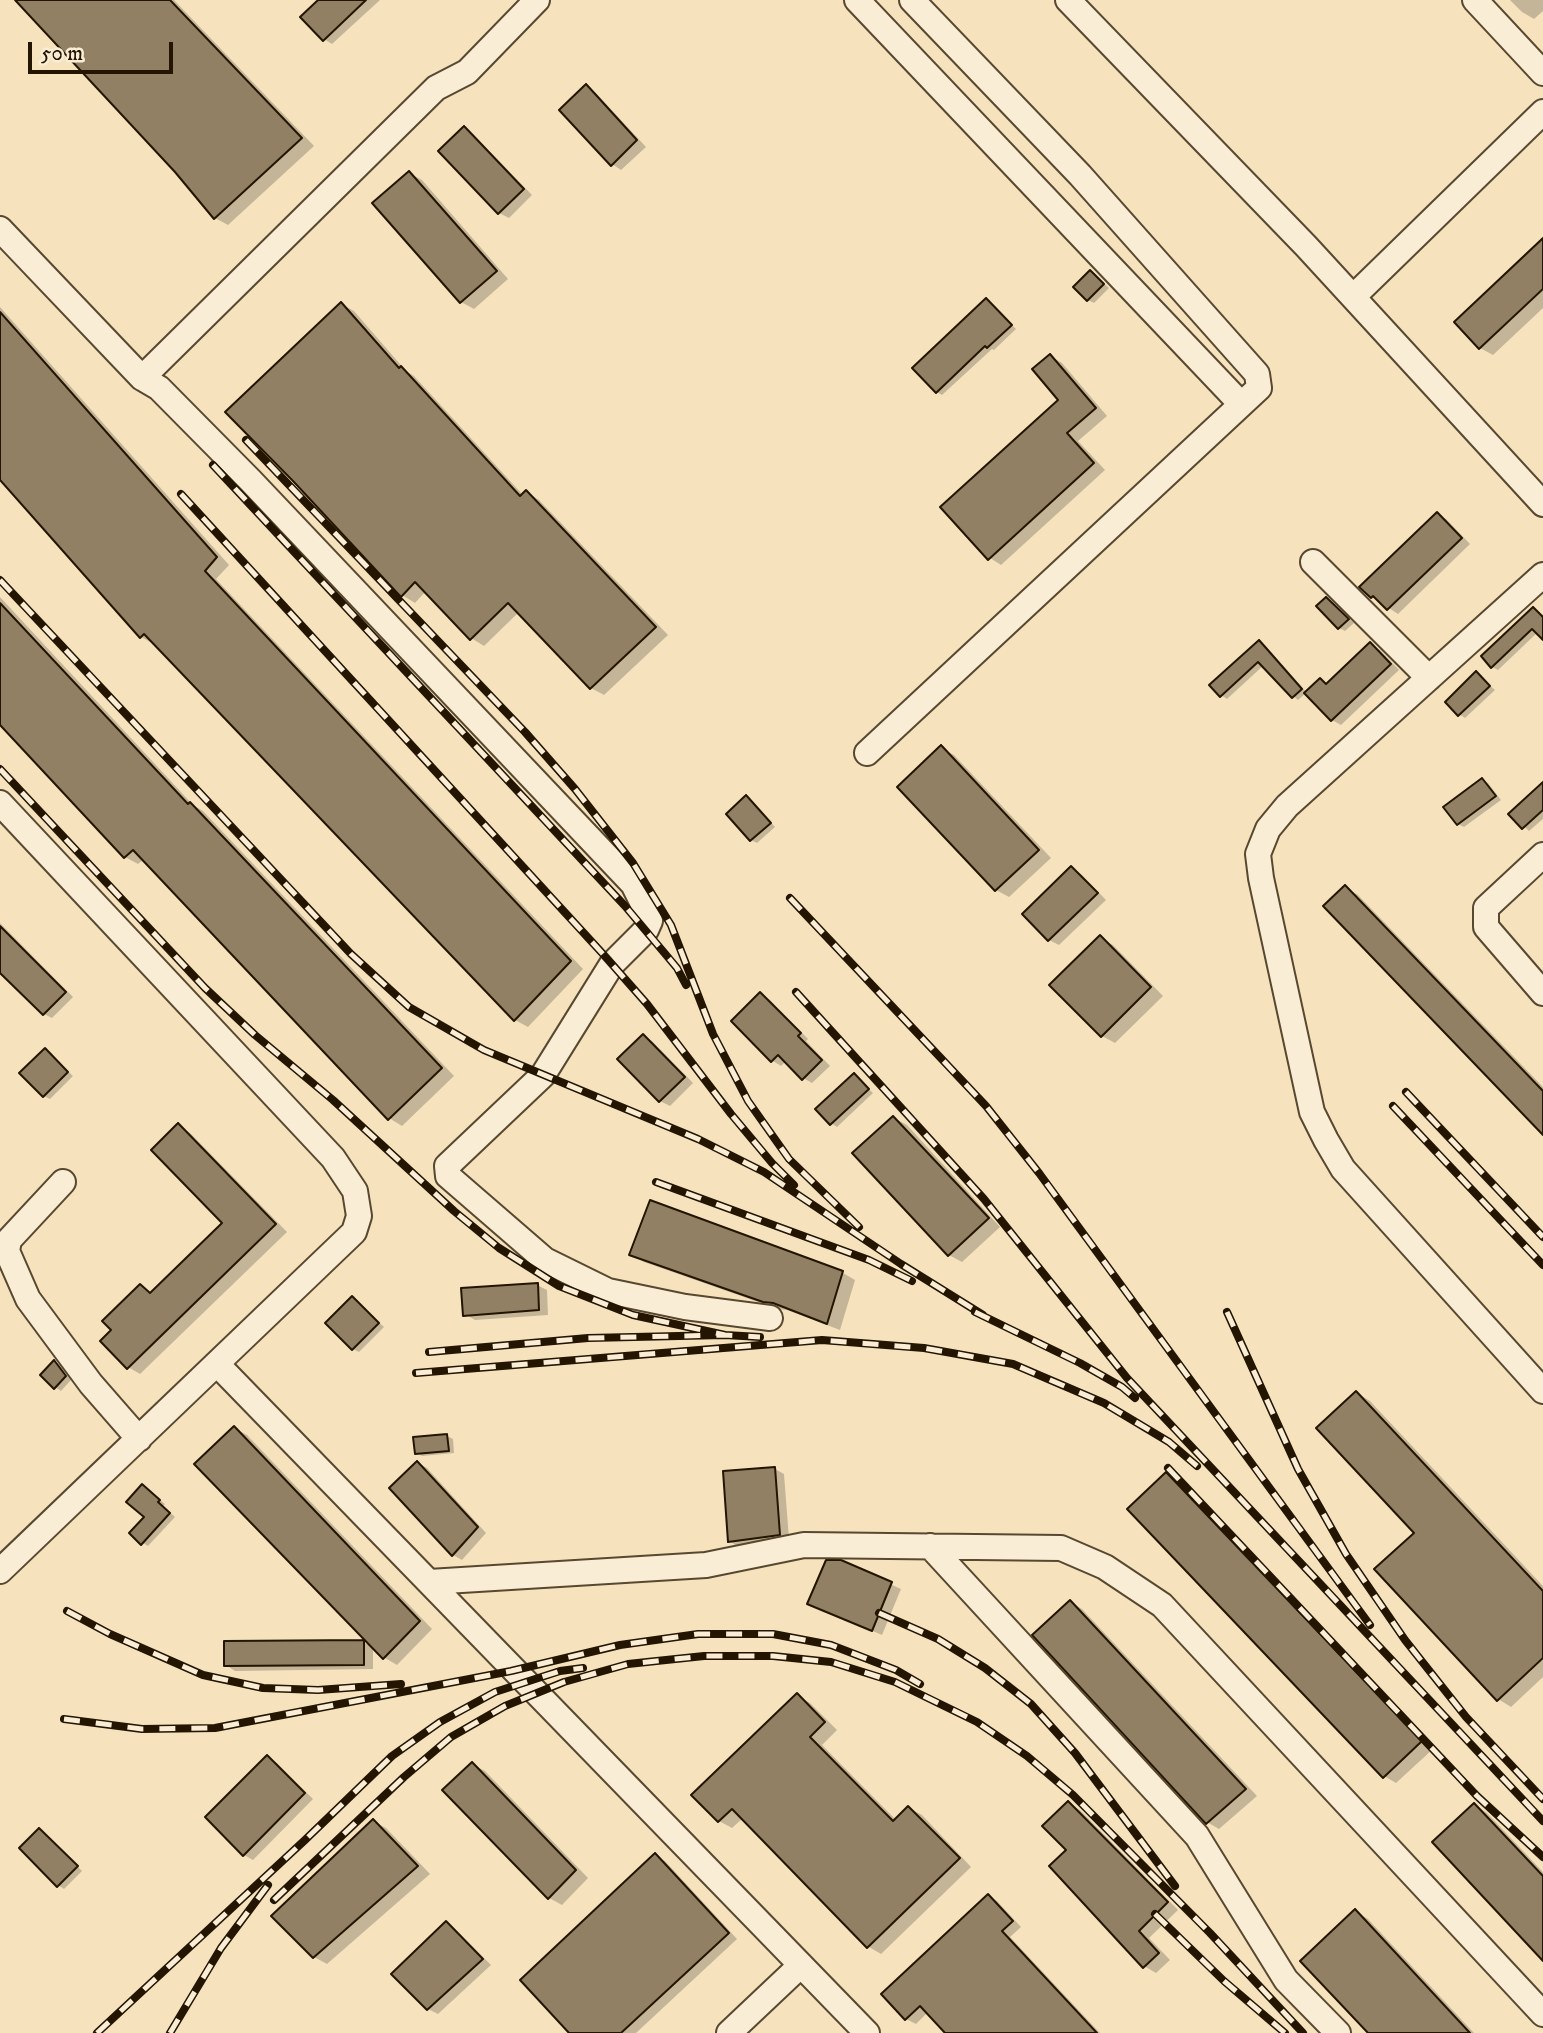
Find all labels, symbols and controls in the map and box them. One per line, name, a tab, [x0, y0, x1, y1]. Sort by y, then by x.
scale bar	[32, 28, 177, 72]
text: 50 m	[41, 41, 83, 67]

